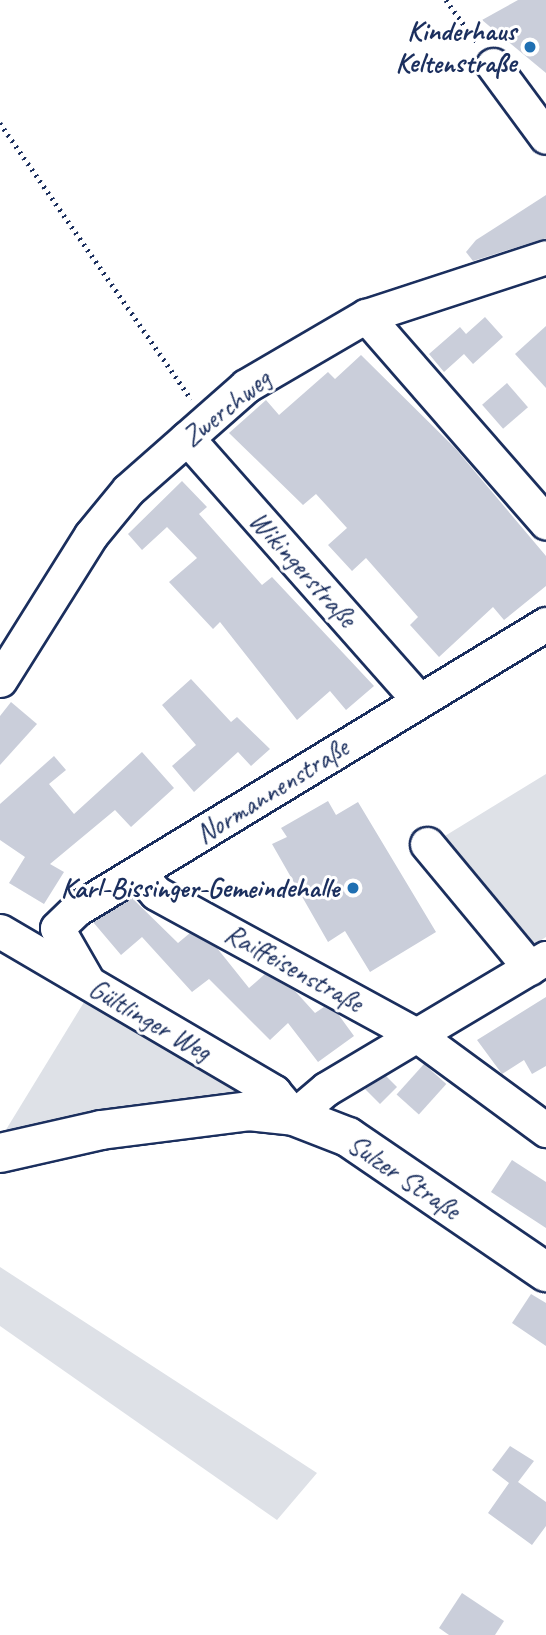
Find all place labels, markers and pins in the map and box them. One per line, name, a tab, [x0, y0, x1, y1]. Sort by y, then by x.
place label: Kinderhaus Keltenstraße	[395, 14, 516, 80]
marker: Kinderhaus Keltenstraße	[522, 39, 538, 55]
place label: Karl-Bissinger-Gemeindehalle	[61, 871, 339, 905]
marker: Karl-Bissinger-Gemeindehalle	[345, 880, 361, 896]

